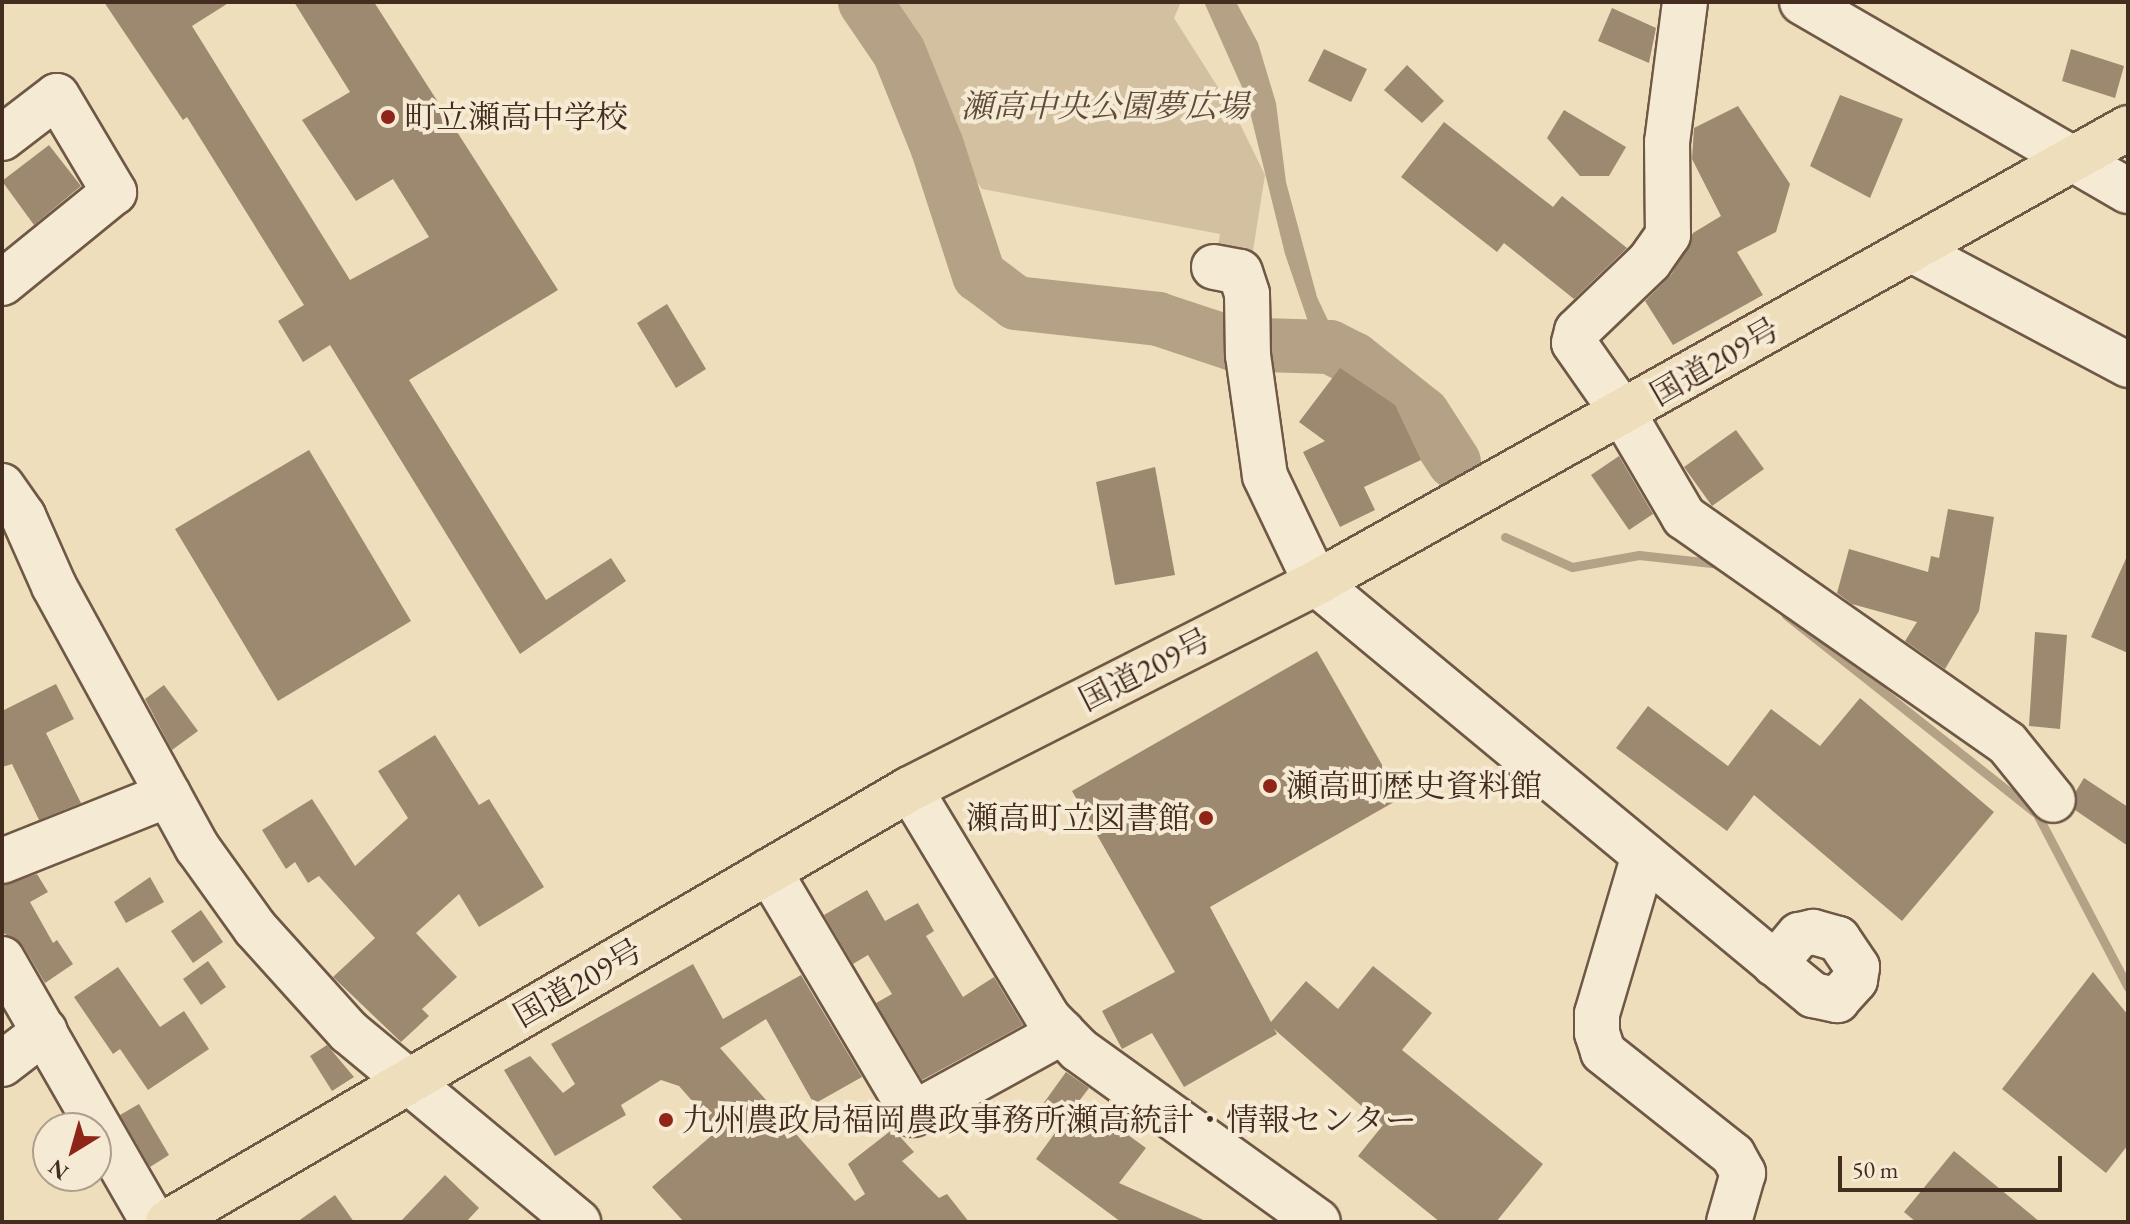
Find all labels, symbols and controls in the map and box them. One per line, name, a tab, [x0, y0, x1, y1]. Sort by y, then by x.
park label: 瀬高中央公園夢広場	[961, 87, 1249, 125]
place label: 町立瀬高中学校	[404, 98, 628, 136]
marker: 町立瀬高中学校	[379, 108, 397, 126]
street label: 国道209号	[1644, 310, 1786, 414]
street label: 国道209号	[1073, 621, 1217, 719]
place label: 瀬高町歴史資料館	[1286, 767, 1542, 805]
marker: 瀬高町歴史資料館	[1261, 777, 1279, 795]
place label: 瀬高町立図書館	[966, 799, 1190, 837]
marker: 瀬高町立図書館	[1197, 809, 1215, 827]
street label: 国道209号	[507, 931, 649, 1035]
place label: 九州農政局福岡農政事務所瀬高統計・情報センター	[682, 1101, 1418, 1139]
marker: 九州農政局福岡農政事務所瀬高統計・情報センター	[657, 1111, 675, 1129]
north arrow	[32, 1112, 112, 1192]
scale bar	[1842, 1140, 2066, 1190]
text: N	[43, 1153, 74, 1187]
text: 50 m	[1852, 1154, 1899, 1185]

